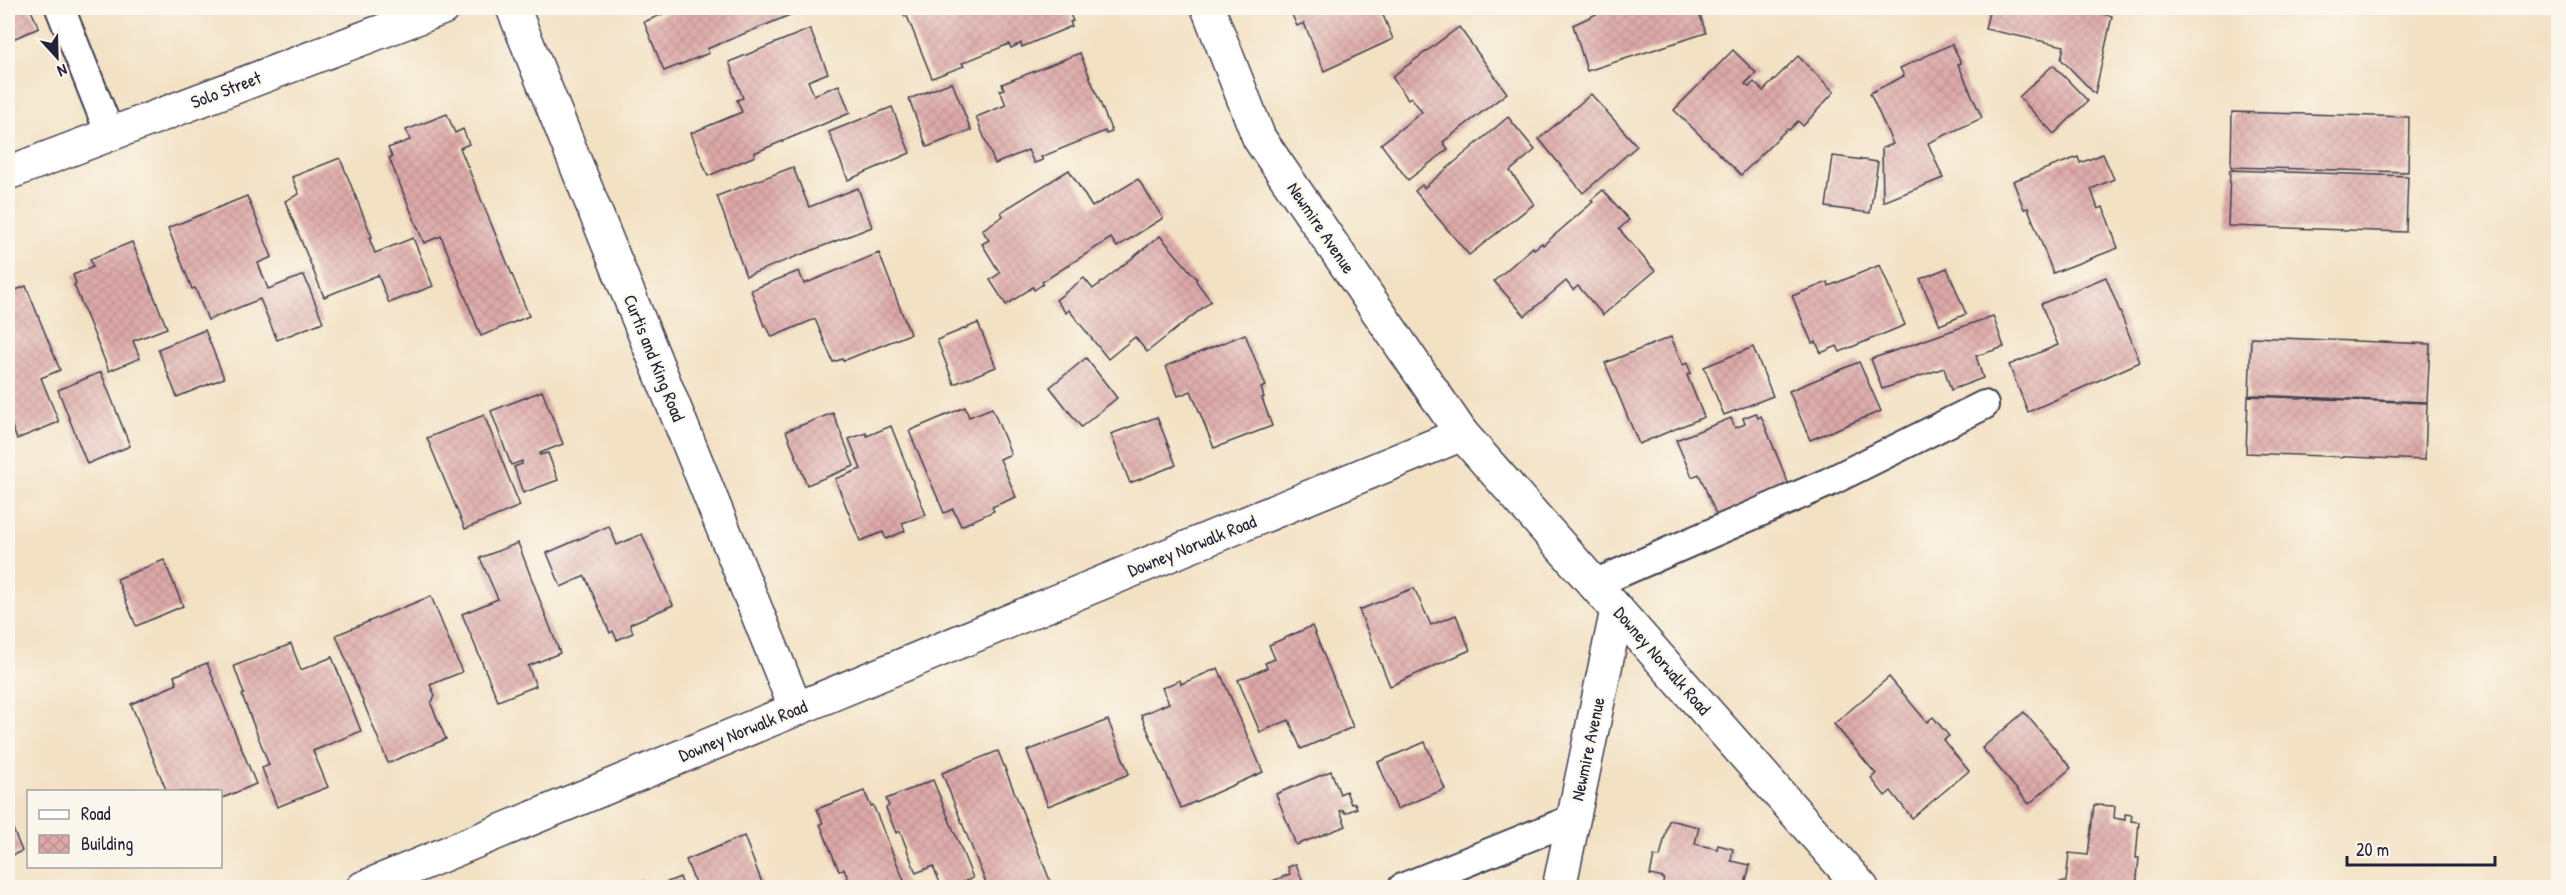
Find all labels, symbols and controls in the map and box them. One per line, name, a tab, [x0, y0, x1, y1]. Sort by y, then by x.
north arrow	[27, 27, 87, 87]
text: N	[54, 59, 71, 83]
street label: Solo Street	[187, 64, 265, 114]
street label: Newmire Avenue	[1282, 177, 1361, 278]
street label: Curtis and King Road	[618, 291, 691, 425]
street label: Downey Norwalk Road	[1124, 508, 1260, 583]
street label: Downey Norwalk Road	[1608, 601, 1717, 720]
street label: Downey Norwalk Road	[675, 693, 811, 768]
street label: Newmire Avenue	[1564, 695, 1611, 803]
legend	[27, 790, 222, 868]
text: Road	[81, 801, 111, 826]
scale bar	[2347, 829, 2496, 867]
text: Building	[81, 831, 133, 856]
text: 20 m	[2356, 837, 2389, 862]

